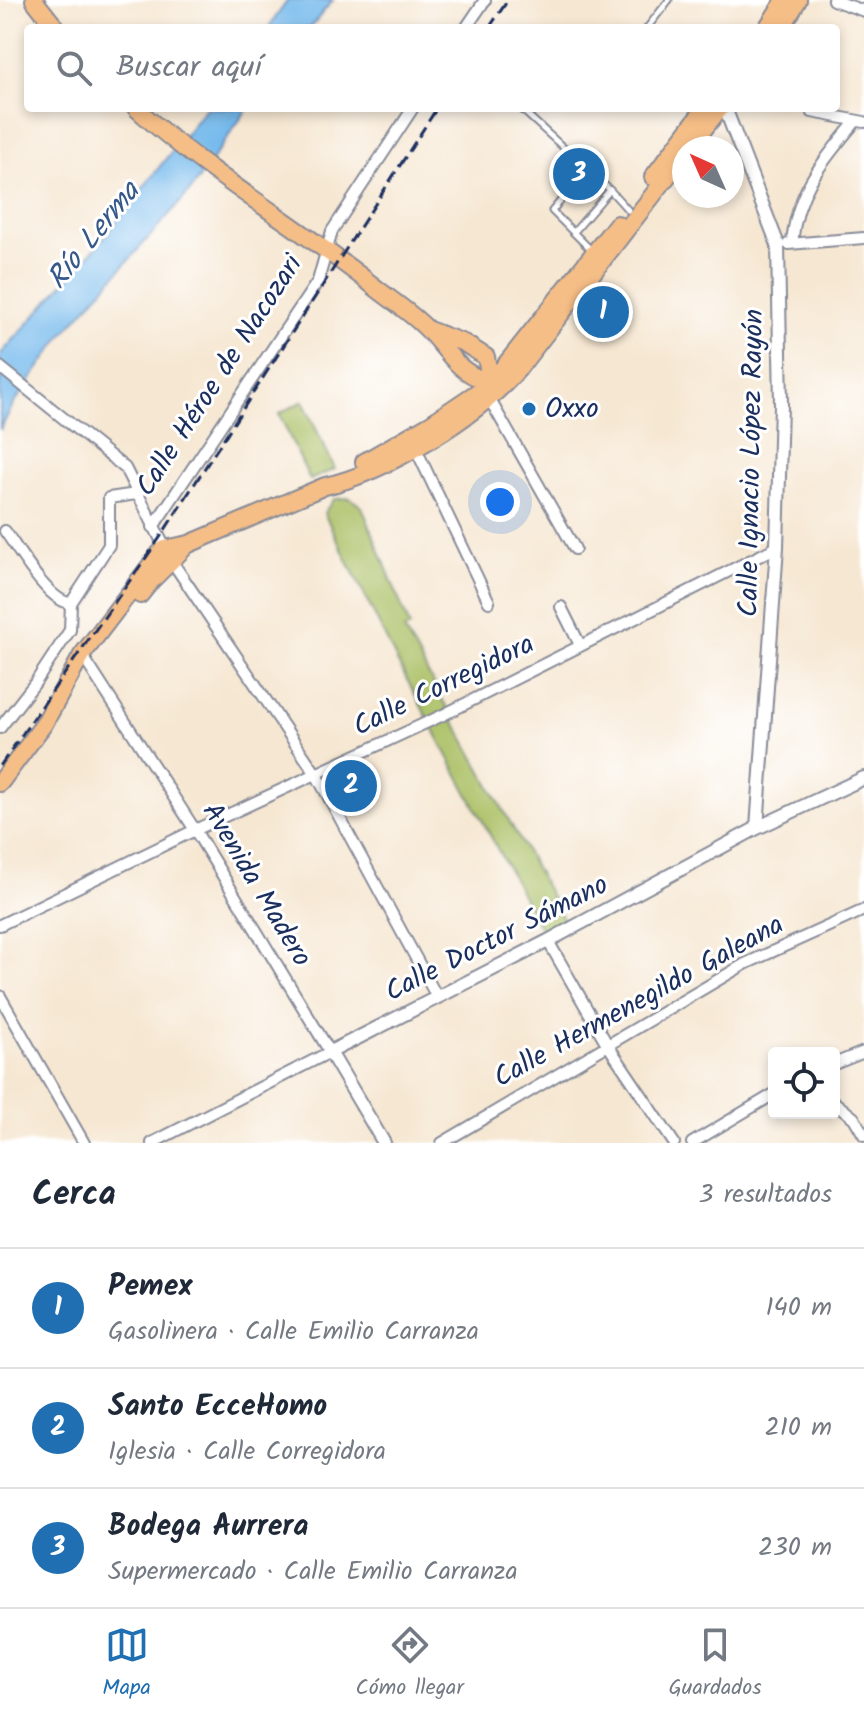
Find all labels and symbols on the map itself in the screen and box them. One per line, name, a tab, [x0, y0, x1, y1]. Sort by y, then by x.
north arrow	[672, 136, 744, 208]
pin: 3	[553, 144, 605, 204]
water label: Río Lerma	[35, 170, 154, 301]
street label: Calle Héroe de Nacozari	[125, 245, 316, 506]
pin: 1	[577, 282, 629, 342]
street label: Calle Ignacio López Rayón	[727, 309, 777, 617]
place label: Oxxo	[545, 387, 599, 432]
marker: Oxxo	[520, 400, 538, 418]
your location	[480, 482, 520, 522]
street label: Calle Corregidora	[346, 623, 542, 749]
pin: 2	[325, 756, 377, 816]
street label: Avenida Madero	[189, 794, 323, 976]
street label: Calle Doctor Sámano	[377, 863, 617, 1015]
street label: Calle Hermenegildo Galeana	[485, 903, 793, 1101]

